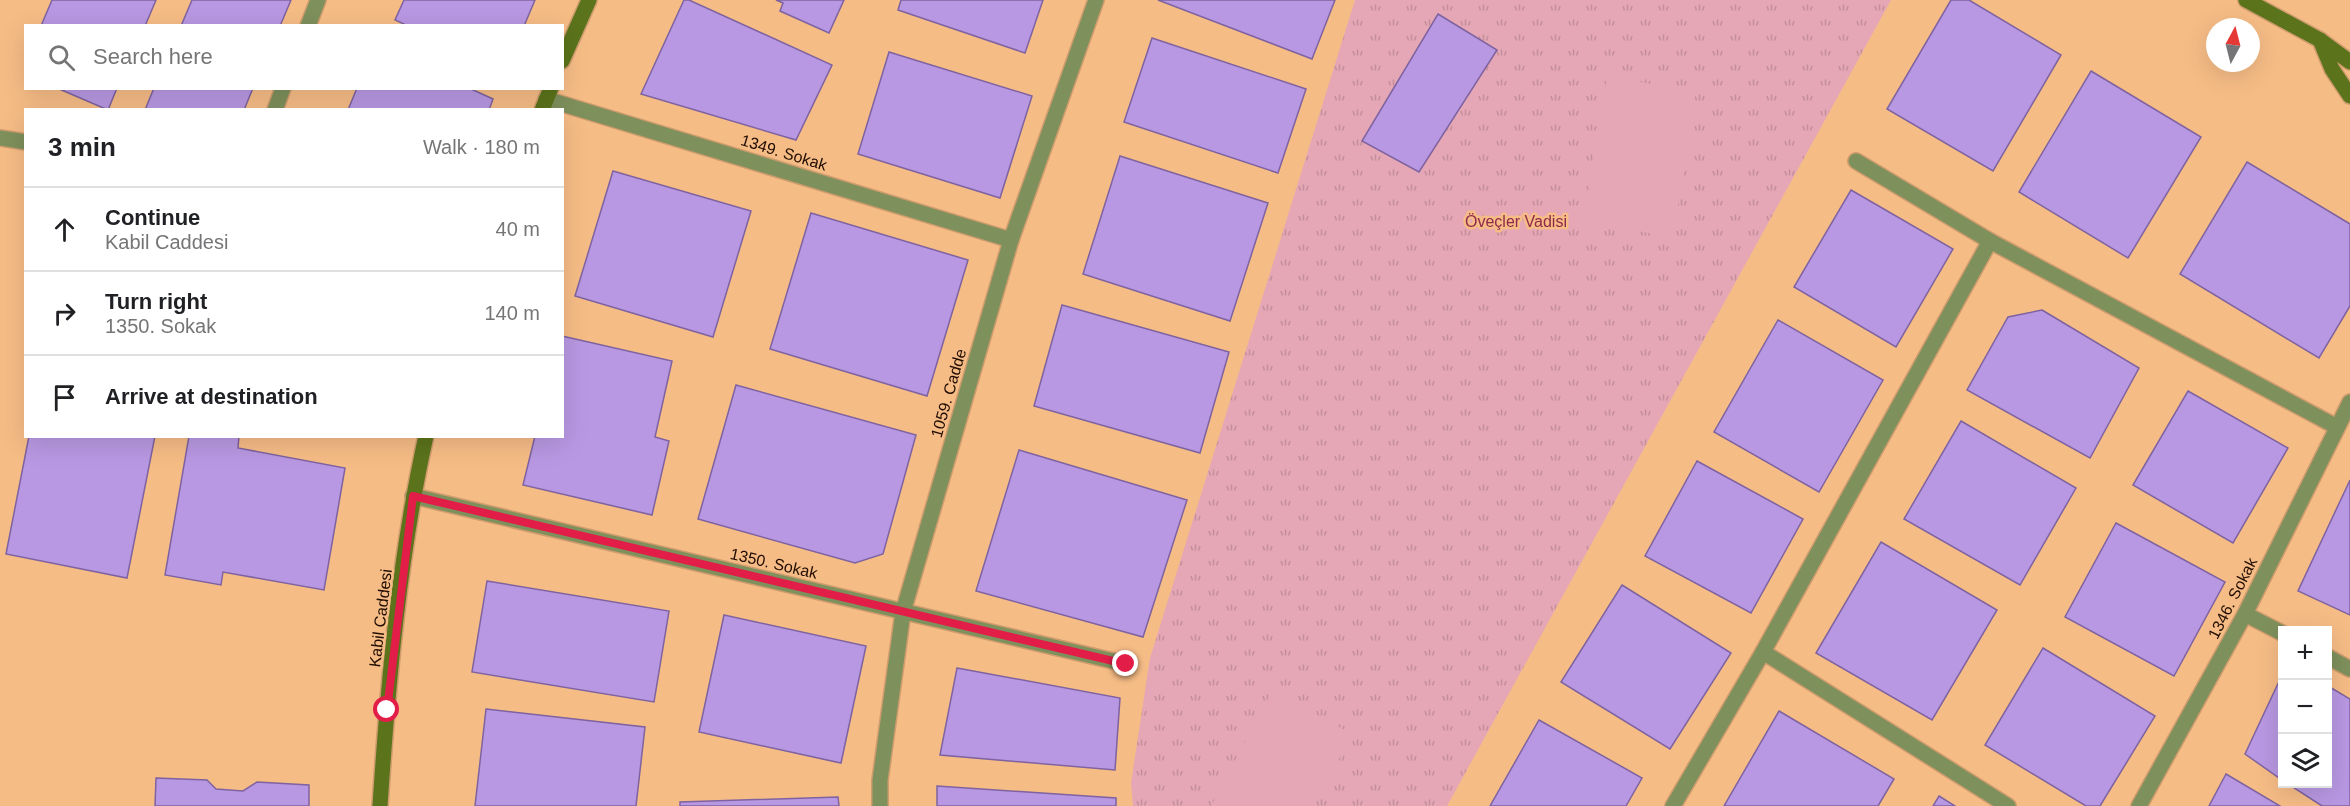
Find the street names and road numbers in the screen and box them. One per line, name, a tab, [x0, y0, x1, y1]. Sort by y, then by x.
street label: 1349. Sokak	[739, 131, 830, 174]
street label: 1059. Cadde	[928, 347, 969, 440]
street label: 1350. Sokak	[729, 545, 820, 582]
street label: 1346. Sokak	[2205, 554, 2261, 642]
street label: Kabil Caddesi	[366, 568, 395, 668]

